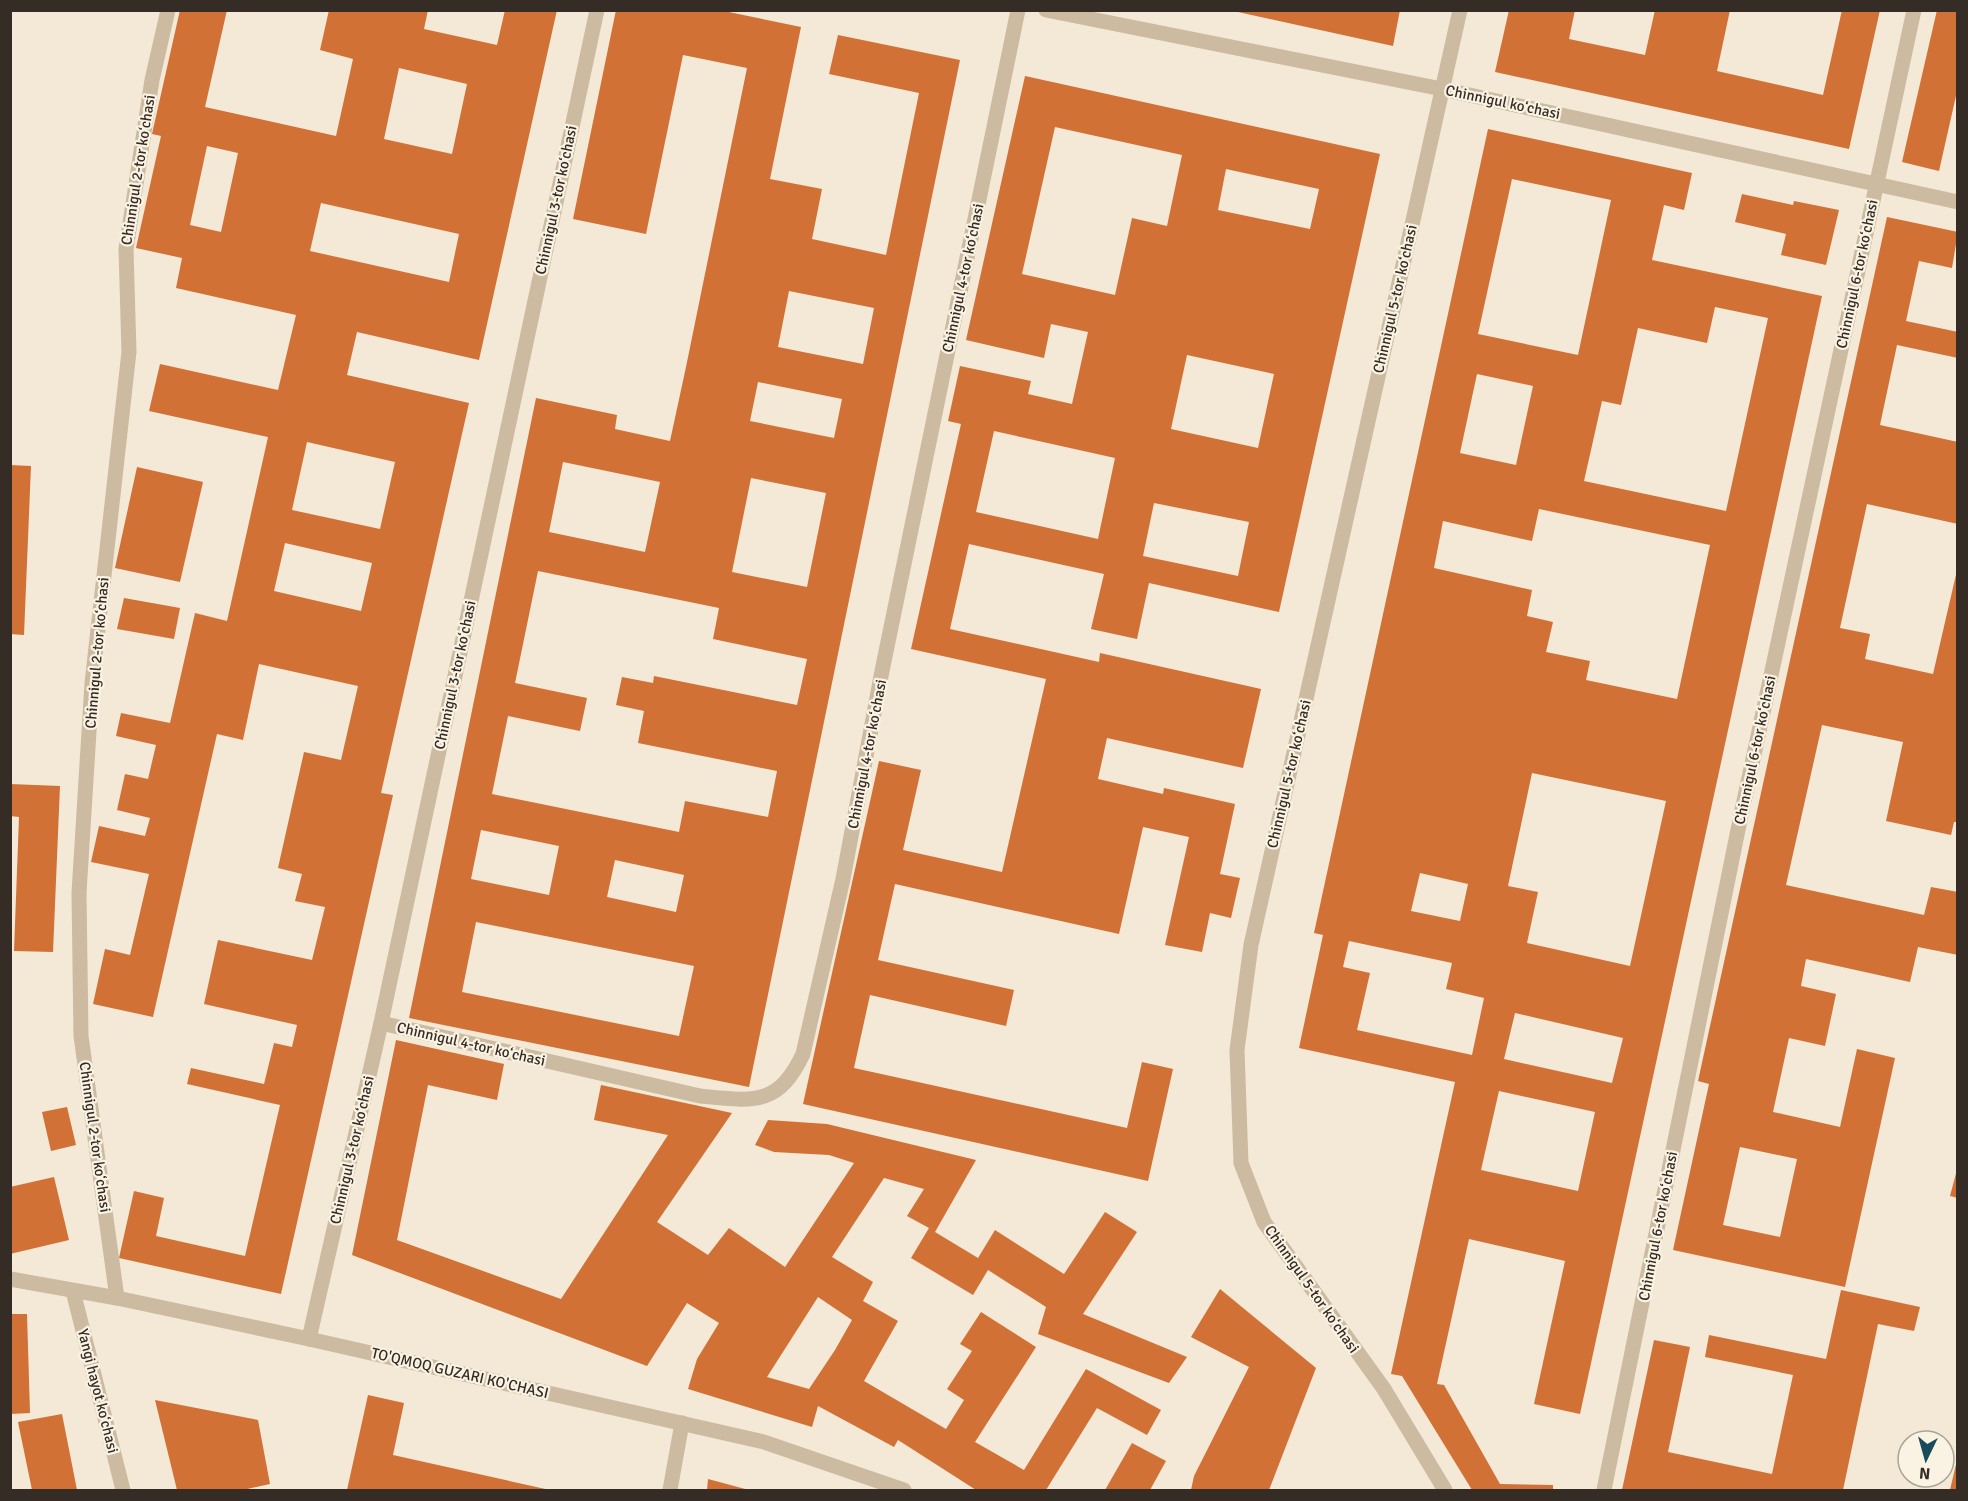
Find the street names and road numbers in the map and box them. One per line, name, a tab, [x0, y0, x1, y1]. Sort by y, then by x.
street label: Chinnigul koʻchasi	[1444, 81, 1562, 123]
street label: Chinnigul 2-tor koʻchasi	[117, 94, 159, 246]
street label: Chinnigul 3-tor koʻchasi	[531, 124, 581, 276]
street label: Chinnigul 6-tor koʻchasi	[1832, 198, 1882, 350]
street label: Chinnigul 4-tor koʻchasi	[938, 202, 988, 354]
street label: Chinnigul 5-tor koʻchasi	[1369, 223, 1421, 375]
street label: Chinnigul 2-tor koʻchasi	[81, 577, 113, 729]
street label: Chinnigul 3-tor koʻchasi	[430, 599, 480, 751]
street label: Chinnigul 6-tor koʻchasi	[1730, 674, 1780, 826]
street label: Chinnigul 4-tor koʻchasi	[844, 678, 890, 830]
street label: Chinnigul 5-tor koʻchasi	[1263, 698, 1315, 850]
street label: Chinnigul 4-tor koʻchasi	[395, 1018, 547, 1070]
street label: Chinnigul 2-tor koʻchasi	[76, 1061, 114, 1213]
street label: Chinnigul 3-tor koʻchasi	[326, 1074, 378, 1226]
street label: Chinnigul 6-tor koʻchasi	[1635, 1150, 1681, 1302]
street label: Chinnigul 5-tor koʻchasi	[1261, 1222, 1363, 1356]
street label: Yangi hayot koʻchasi	[74, 1327, 122, 1455]
street label: TO'QMOQ GUZARI KO'CHASI	[370, 1344, 550, 1402]

